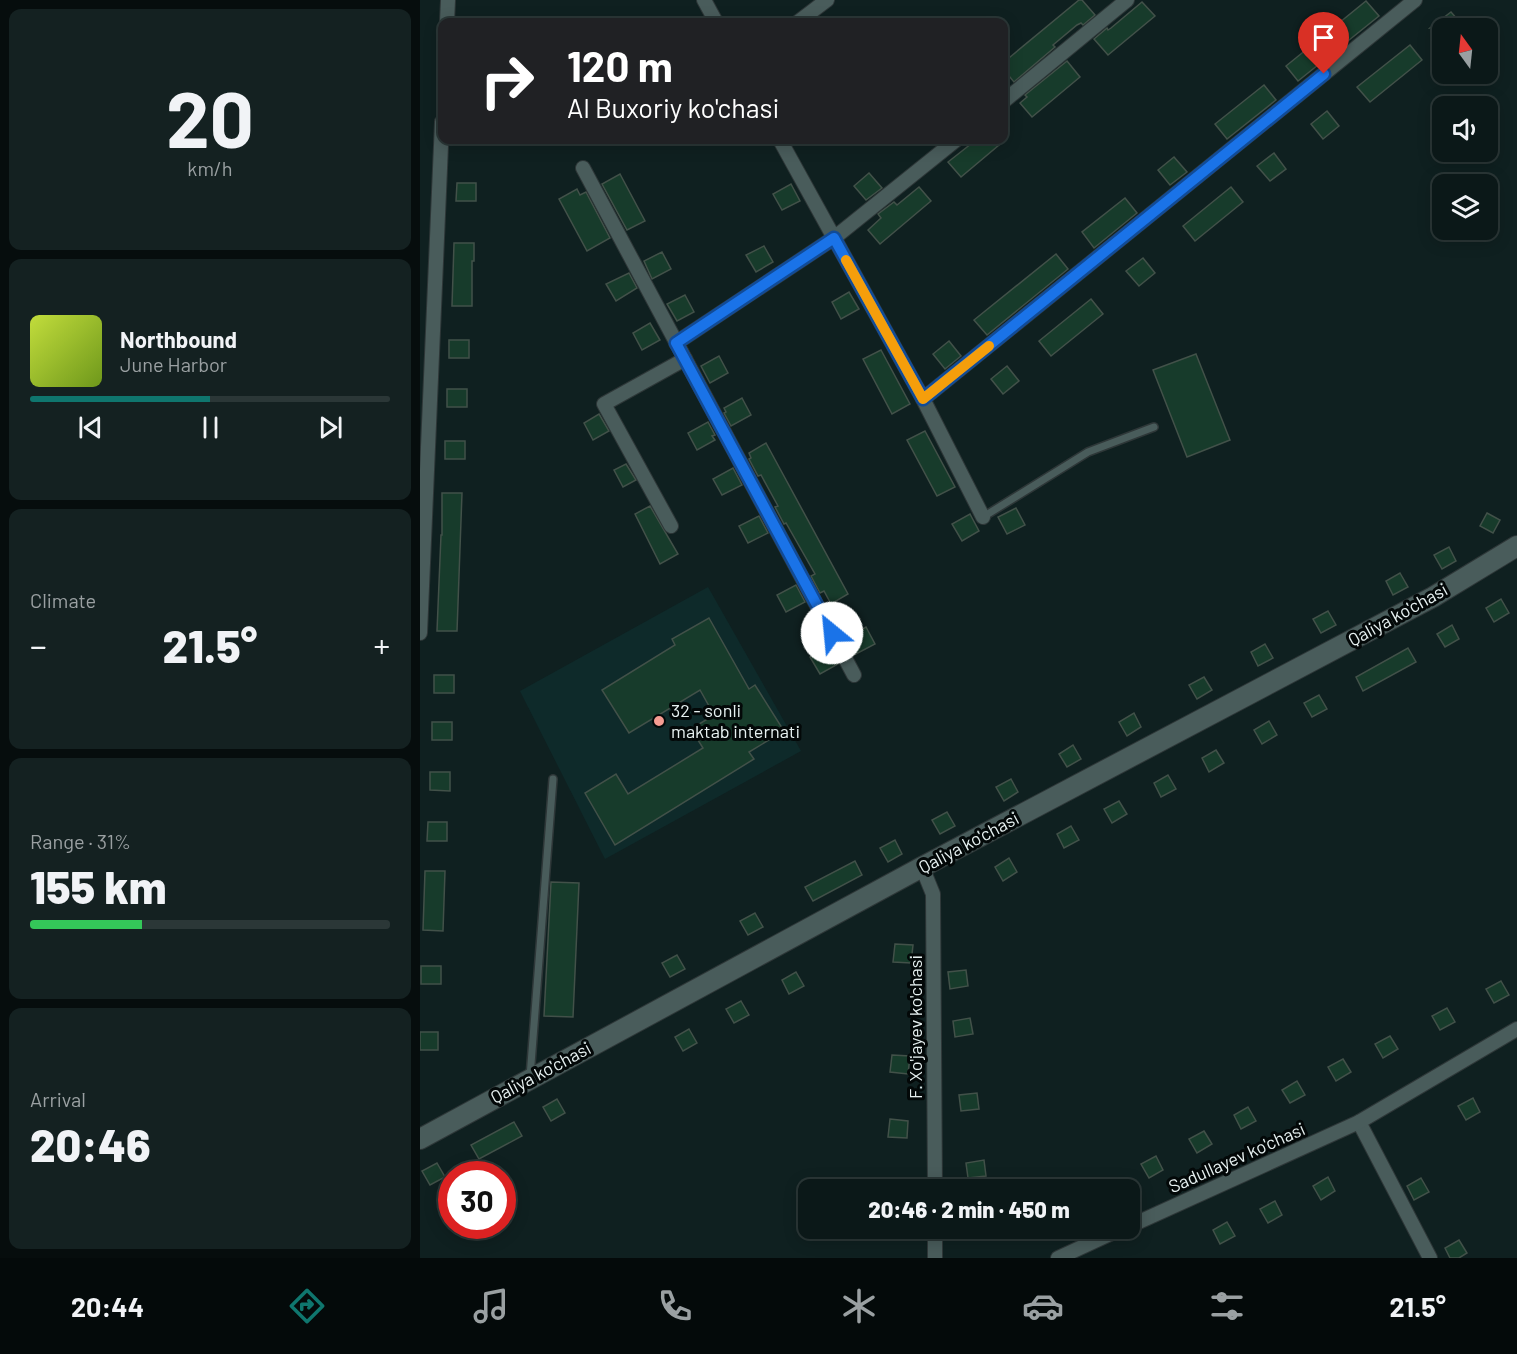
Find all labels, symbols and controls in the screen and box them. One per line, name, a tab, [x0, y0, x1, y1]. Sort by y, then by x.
pin	[1298, 12, 1349, 74]
north arrow	[1432, 18, 1498, 84]
map controls	[1432, 18, 1498, 240]
icon: arrive	[1307, 21, 1340, 54]
text: 120 m	[567, 40, 673, 90]
icon: right	[468, 42, 546, 120]
text: 20	[166, 70, 254, 164]
text: Al Buxoriy ko'chasi	[567, 91, 780, 123]
button: sound	[1432, 96, 1498, 162]
text: km/h	[187, 156, 233, 180]
button: layers	[1432, 174, 1498, 240]
text: Northbound	[120, 326, 237, 352]
text: June Harbor	[120, 352, 227, 376]
icon: previous	[74, 411, 107, 444]
icon: pause	[194, 411, 227, 444]
icon: next	[314, 411, 347, 444]
street label: Qaliya ko'chasi	[1344, 578, 1451, 650]
text: Climate	[30, 588, 96, 612]
position arrow	[800, 601, 864, 665]
text: 21.5°	[163, 618, 257, 672]
text: −	[30, 625, 47, 665]
text: +	[374, 625, 390, 665]
place label: 32 - sonli maktab internati	[671, 699, 800, 742]
marker: 32 - sonli maktab internati	[652, 714, 666, 728]
street label: Qaliya ko'chasi	[915, 807, 1022, 878]
text: Range · 31%	[30, 829, 131, 853]
text: 155 km	[30, 859, 167, 913]
street label: F. Xo'jayev ko'chasi	[904, 955, 926, 1099]
street label: Qaliya ko'chasi	[487, 1037, 594, 1108]
text: Arrival	[30, 1087, 86, 1111]
text: 20:46	[30, 1117, 151, 1171]
street label: Sadullayev ko'chasi	[1165, 1117, 1308, 1197]
speed limit sign: 30	[438, 1161, 516, 1239]
text: 20:46 · 2 min · 450 m	[868, 1196, 1070, 1222]
icon: directions	[286, 1285, 328, 1327]
icon: music	[470, 1285, 512, 1327]
icon: phone	[654, 1285, 696, 1327]
icon: climate	[838, 1285, 880, 1327]
icon: car	[1022, 1285, 1064, 1327]
icon: filters	[1206, 1285, 1248, 1327]
text: 20:44	[71, 1290, 144, 1322]
text: 21.5°	[1389, 1290, 1446, 1322]

